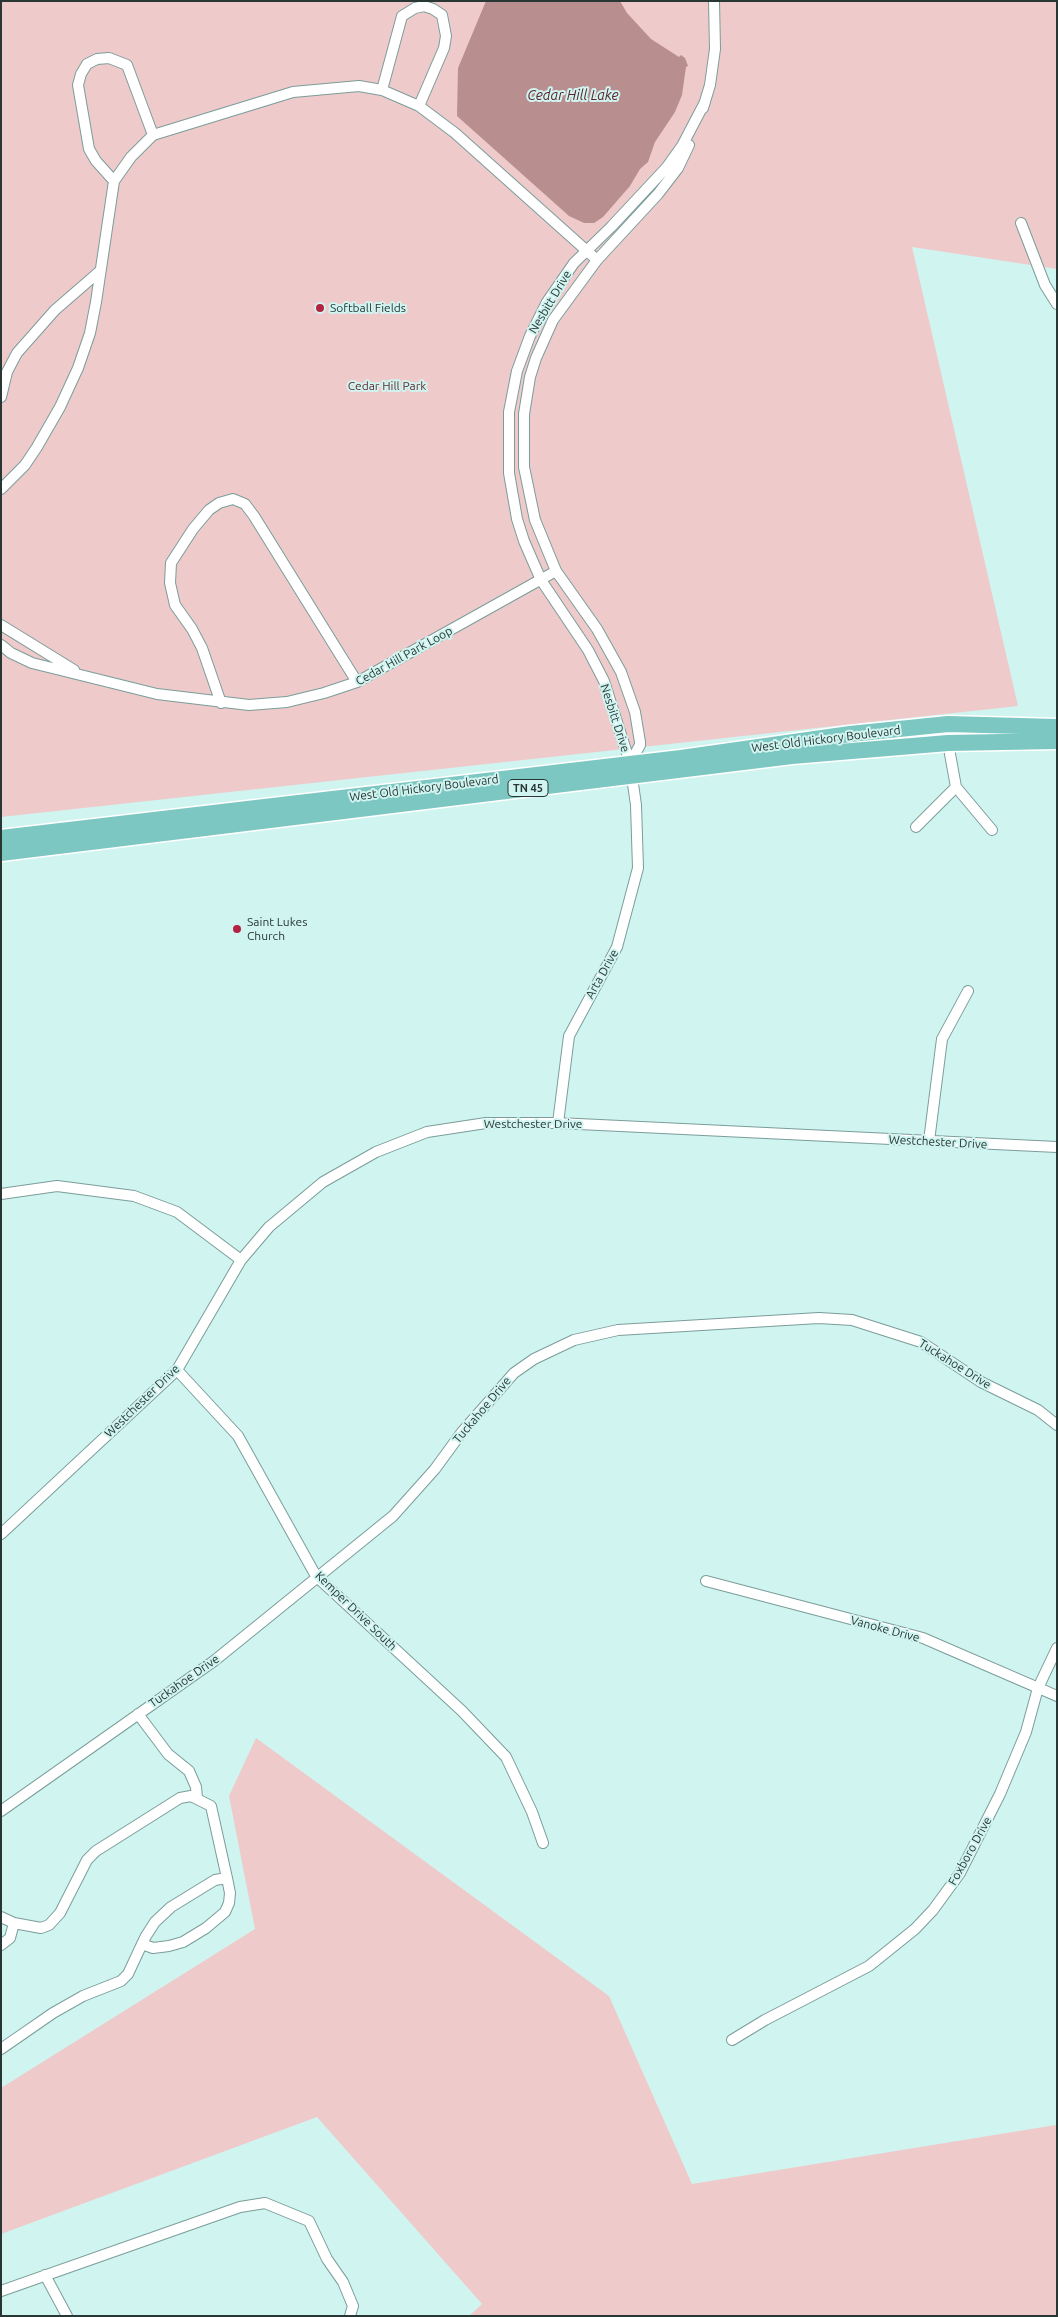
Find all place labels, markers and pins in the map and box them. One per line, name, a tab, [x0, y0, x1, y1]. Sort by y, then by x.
place label: Softball Fields	[330, 301, 406, 315]
marker: Softball Fields	[314, 302, 326, 314]
place label: Saint Lukes Church	[247, 915, 307, 943]
marker: Saint Lukes Church	[231, 923, 243, 935]

